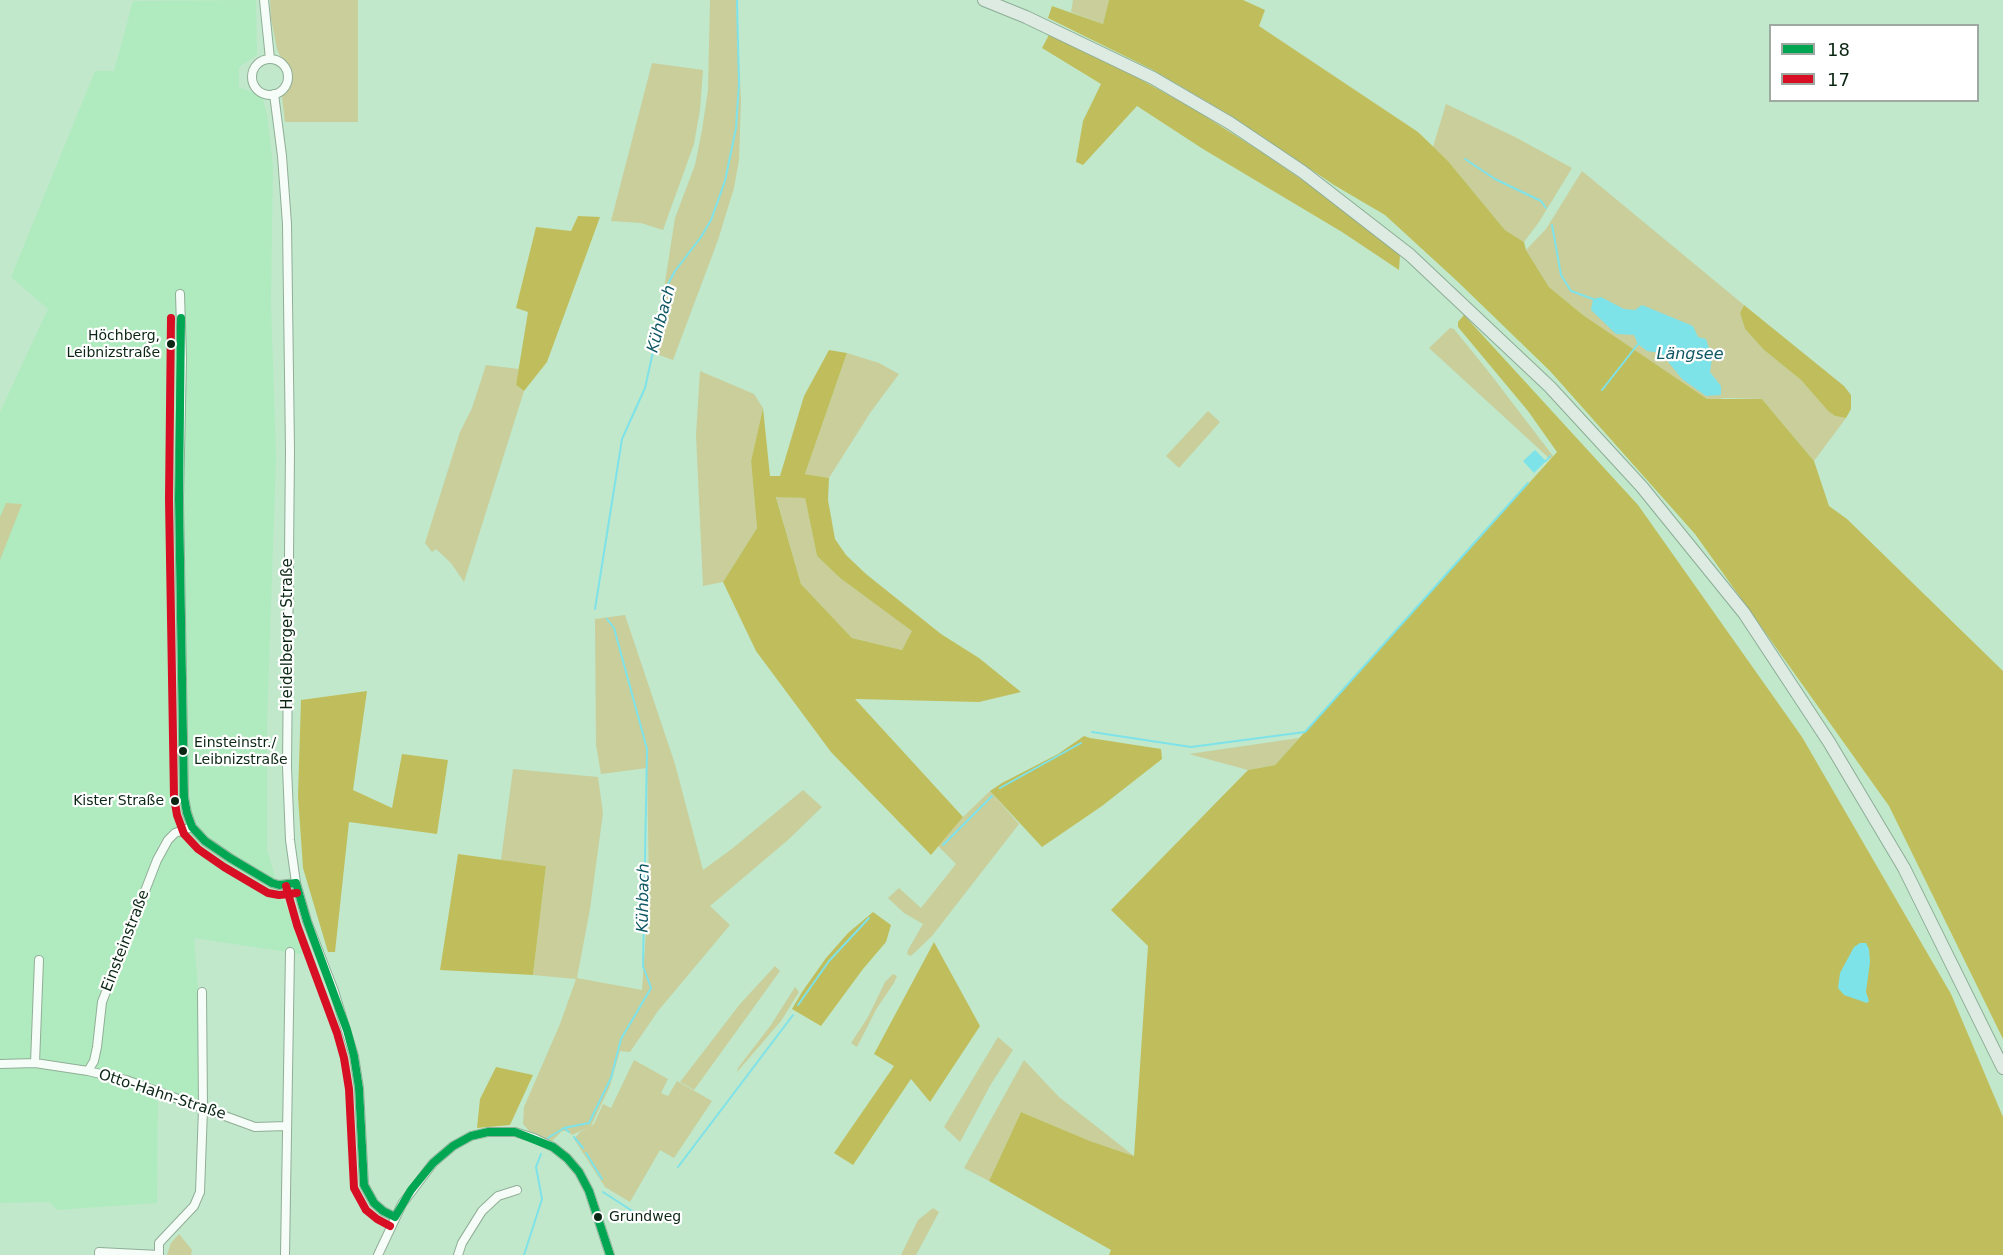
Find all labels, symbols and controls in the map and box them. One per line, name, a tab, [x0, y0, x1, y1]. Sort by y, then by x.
legend	[1769, 24, 1979, 102]
text: 18	[1827, 39, 1850, 60]
text: 17	[1827, 69, 1850, 90]
water label: Kühbach	[644, 283, 680, 355]
place label: Höchberg, Leibnizstraße	[66, 328, 160, 360]
marker: Höchberg, Leibnizstraße	[165, 338, 177, 350]
water label: Längsee	[1656, 345, 1724, 365]
street label: Heidelberger Straße	[279, 558, 297, 710]
place label: Einsteinstr./ Leibnizstraße	[194, 735, 288, 768]
marker: Einsteinstr./ Leibnizstraße	[177, 745, 189, 757]
place label: Kister Straße	[73, 793, 164, 809]
marker: Kister Straße	[169, 795, 181, 807]
water label: Kühbach	[634, 863, 654, 933]
street label: Einsteinstraße	[98, 888, 154, 994]
street label: Otto-Hahn-Straße	[96, 1066, 228, 1124]
place label: Grundweg	[609, 1209, 681, 1225]
marker: Grundweg	[592, 1211, 604, 1223]

